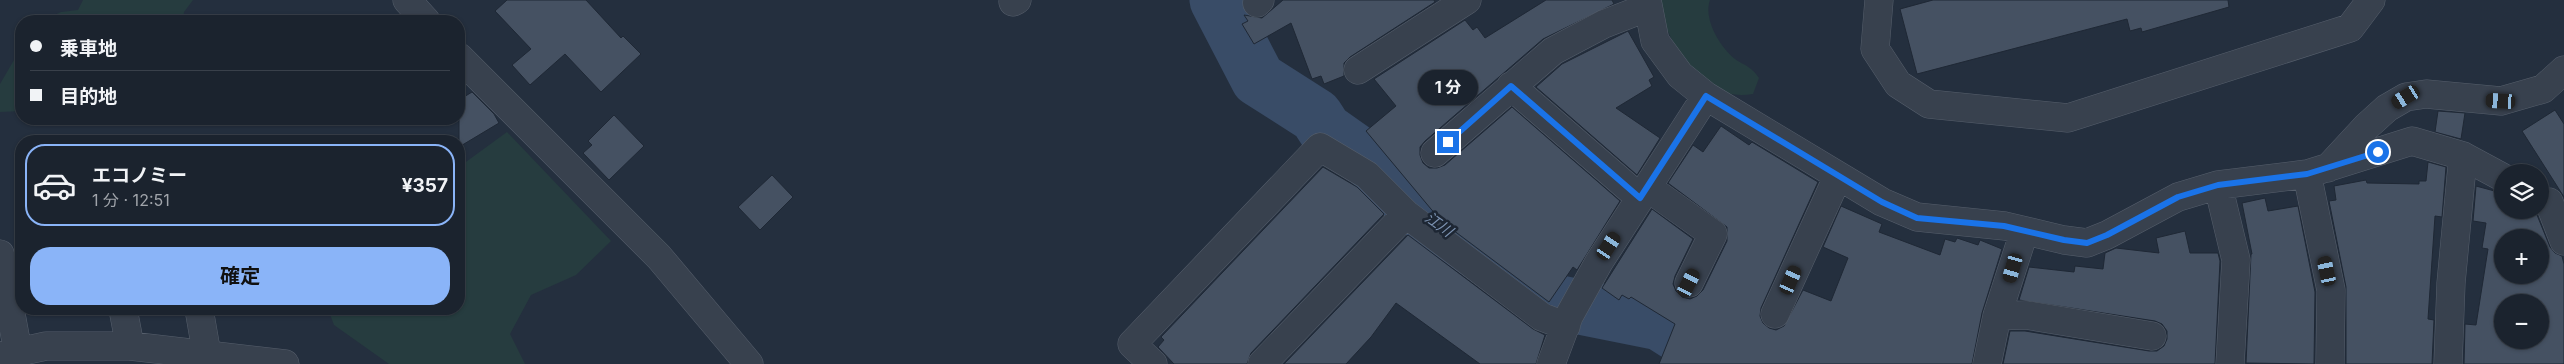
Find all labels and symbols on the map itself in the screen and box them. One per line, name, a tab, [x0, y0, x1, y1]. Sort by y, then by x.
callout: 1 分	[1418, 70, 1478, 104]
car	[2389, 83, 2422, 111]
car	[2485, 93, 2516, 109]
route end	[1437, 131, 1459, 153]
route start	[2367, 141, 2389, 163]
water label: 江川	[1421, 207, 1458, 242]
car	[1594, 229, 1623, 263]
car	[2001, 252, 2024, 284]
car	[2316, 255, 2337, 287]
car	[1778, 263, 1803, 297]
car	[1675, 266, 1702, 300]

